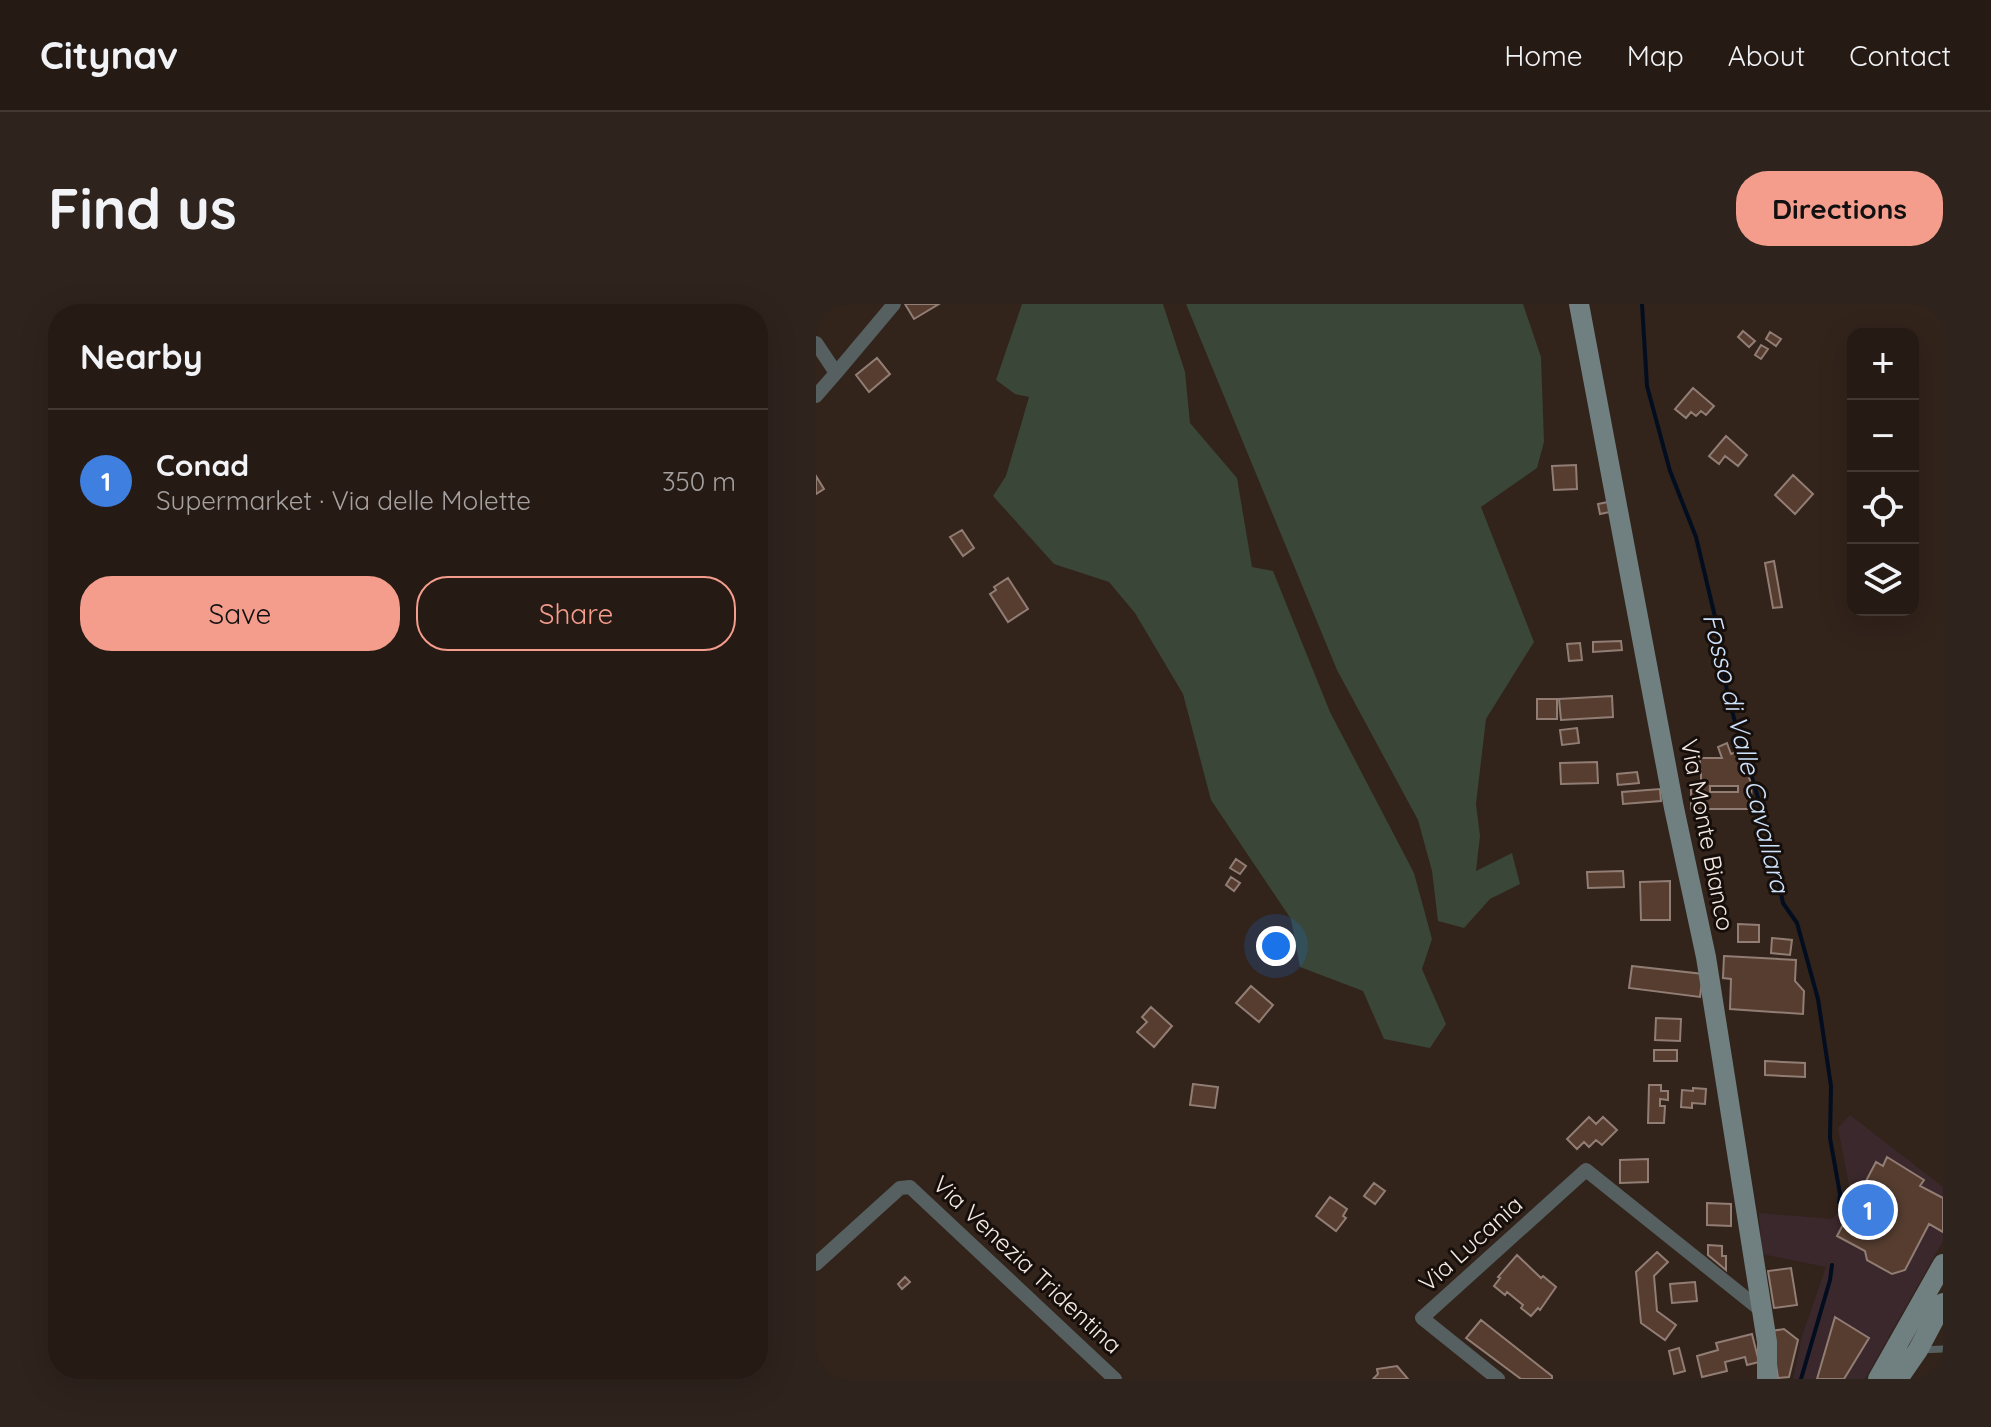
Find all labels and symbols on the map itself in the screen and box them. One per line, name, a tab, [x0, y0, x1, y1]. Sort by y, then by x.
water label: Fosso di Valle Cavallara	[1696, 610, 1797, 897]
street label: Via Monte Bianco	[1675, 736, 1741, 933]
your location	[1256, 926, 1296, 966]
street label: Via Venezia Tridentina	[927, 1169, 1128, 1360]
pin: 1	[1842, 1180, 1894, 1240]
street label: Via Lucania	[1412, 1189, 1528, 1298]

